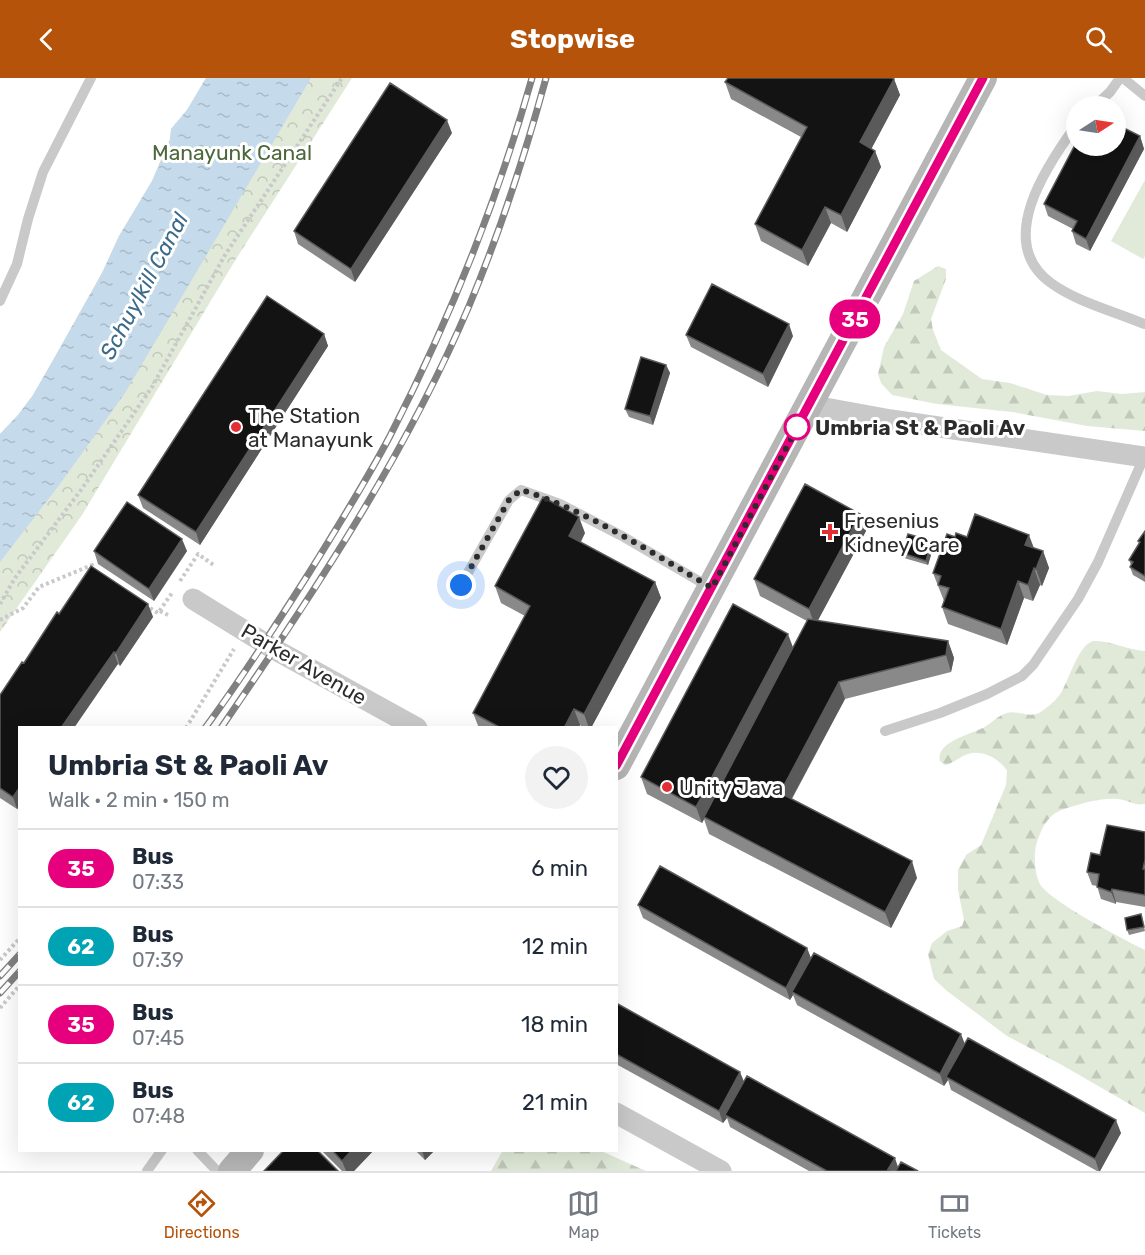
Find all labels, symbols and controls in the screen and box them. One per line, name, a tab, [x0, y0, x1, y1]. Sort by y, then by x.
icon: back	[30, 23, 63, 56]
text: Stopwise	[510, 23, 635, 55]
icon: search	[1082, 23, 1115, 56]
north arrow	[1066, 96, 1126, 156]
map controls	[1066, 96, 1126, 156]
park label: Manayunk Canal	[152, 140, 312, 165]
water label: Schuylkill Canal	[94, 208, 194, 364]
line badge: 35	[828, 300, 882, 338]
text: 35	[841, 307, 869, 332]
place label: The Station at Manayunk	[248, 403, 373, 452]
marker: Umbria St & Paoli Av	[784, 414, 810, 440]
place label: Umbria St & Paoli Av	[815, 415, 1026, 440]
marker: The Station at Manayunk	[229, 420, 243, 434]
place label: Fresenius Kidney Care	[844, 508, 960, 557]
marker: Fresenius Kidney Care	[821, 523, 839, 541]
your location	[446, 570, 476, 600]
street label: Parker Avenue	[237, 618, 371, 710]
button: heart	[525, 746, 588, 809]
text: Umbria St & Paoli Av	[48, 749, 328, 782]
place label: Unity Java	[679, 775, 783, 800]
marker: Unity Java	[660, 780, 674, 794]
text: Walk · 2 min · 150 m	[48, 788, 230, 812]
text: Bus	[132, 843, 174, 870]
text: 6 min	[531, 855, 588, 882]
text: 35	[67, 856, 95, 881]
text: 07:33	[132, 870, 184, 894]
text: Bus	[132, 921, 174, 948]
text: 12 min	[522, 933, 588, 960]
text: 62	[67, 934, 95, 959]
text: 07:39	[132, 948, 184, 972]
text: Bus	[132, 999, 174, 1026]
text: 18 min	[521, 1011, 588, 1038]
text: 35	[67, 1012, 95, 1037]
text: 07:45	[132, 1026, 184, 1050]
text: Bus	[132, 1077, 174, 1104]
text: 21 min	[522, 1089, 588, 1116]
text: 62	[67, 1090, 95, 1115]
text: 07:48	[132, 1104, 185, 1128]
tab: Directions	[164, 1187, 240, 1242]
tab: Map	[567, 1187, 600, 1242]
tab: Tickets	[928, 1187, 981, 1242]

